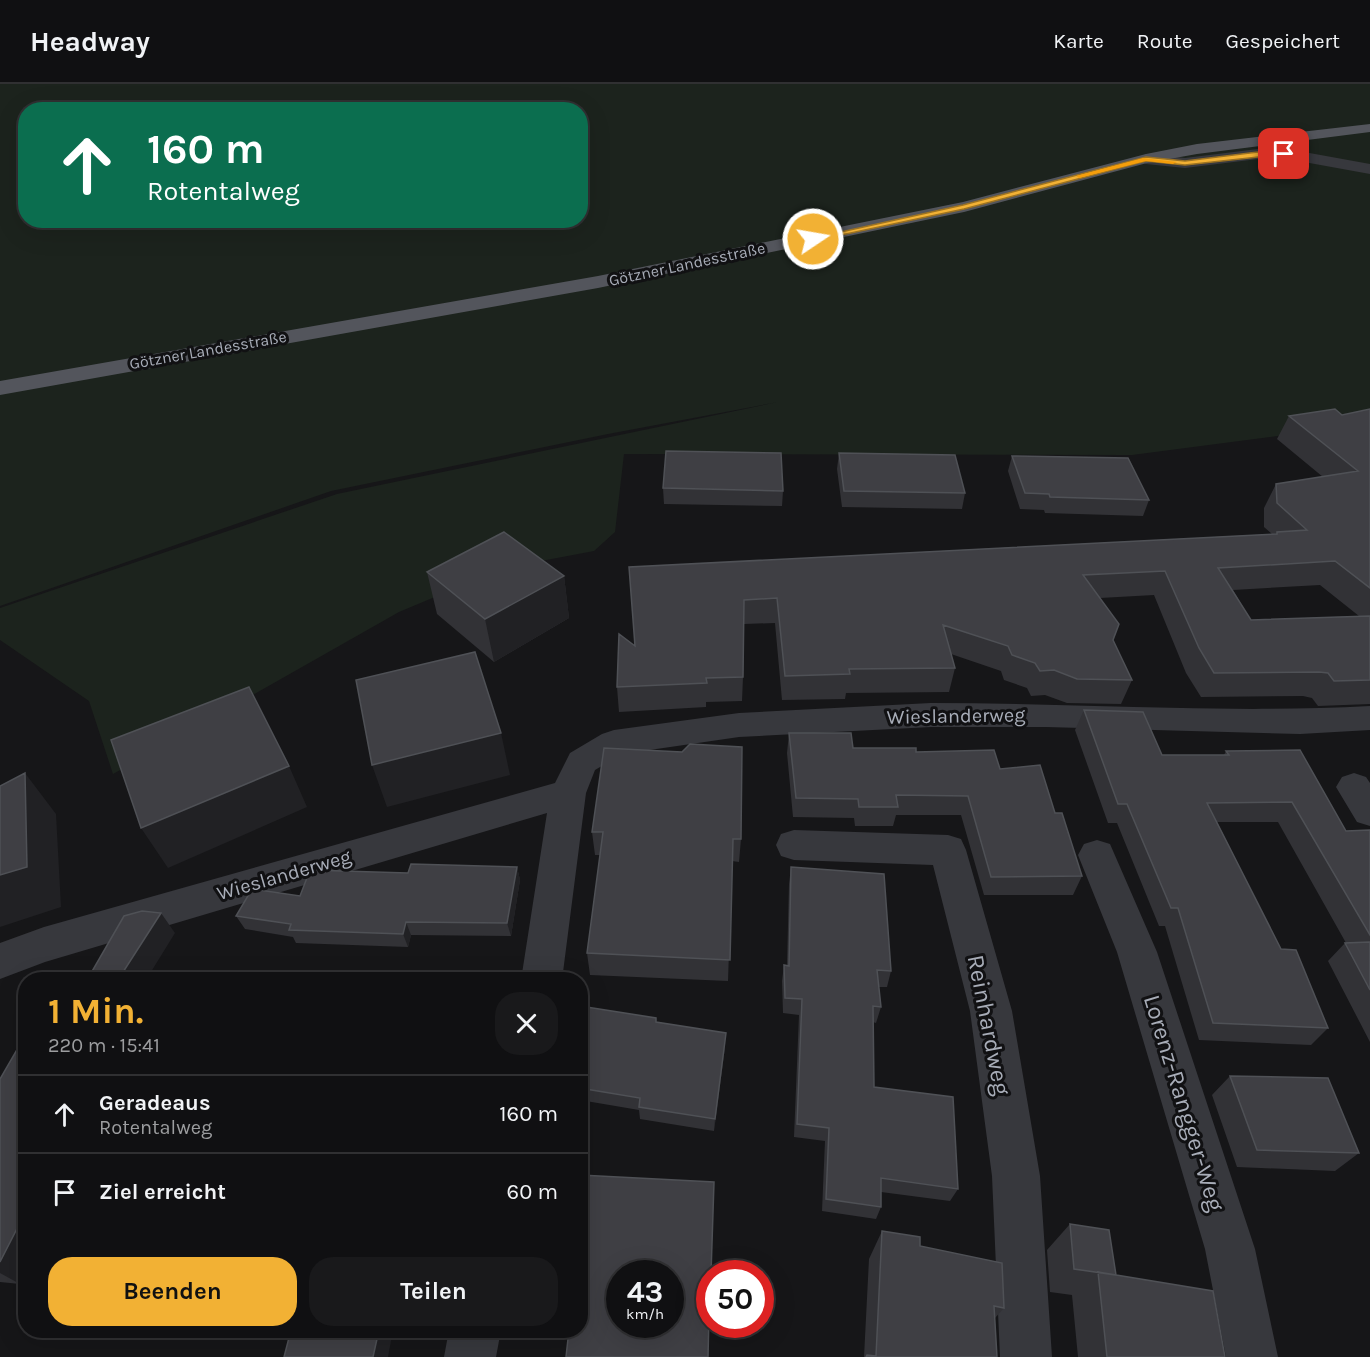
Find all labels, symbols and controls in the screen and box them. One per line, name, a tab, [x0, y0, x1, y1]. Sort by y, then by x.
text: Headway	[30, 25, 150, 58]
text: Karte	[1053, 29, 1104, 53]
text: Route	[1137, 29, 1193, 53]
text: Gespeichert	[1226, 29, 1340, 53]
text: 160 m	[147, 124, 265, 174]
icon: ahead	[48, 126, 126, 204]
pin	[1258, 128, 1309, 179]
icon: arrive	[1267, 137, 1300, 170]
text: Rotentalweg	[147, 175, 300, 207]
position arrow	[781, 207, 845, 271]
street label: Götzner Landesstraße	[607, 238, 767, 290]
street label: Götzner Landesstraße	[128, 327, 288, 373]
street label: Wieslanderweg	[886, 703, 1026, 729]
street label: Wieslanderweg	[214, 845, 354, 905]
street label: Reinhardweg	[962, 952, 1016, 1098]
text: 1 Min.	[48, 990, 143, 1032]
street label: Lorenz-Rangger-Weg	[1138, 991, 1230, 1215]
button: close	[495, 992, 558, 1055]
text: 220 m · 15:41	[48, 1034, 160, 1057]
text: Geradeaus	[99, 1090, 211, 1116]
icon: ahead	[48, 1098, 81, 1131]
text: 160 m	[499, 1101, 558, 1127]
text: Rotentalweg	[99, 1116, 212, 1139]
icon: arrive	[48, 1176, 81, 1209]
text: Ziel erreicht	[99, 1179, 226, 1205]
text: 60 m	[507, 1179, 558, 1205]
button: Beenden	[48, 1257, 297, 1326]
button: Teilen	[309, 1257, 558, 1326]
speed limit sign: 50	[696, 1260, 774, 1338]
text: 43	[627, 1274, 663, 1310]
text: km/h	[626, 1305, 664, 1323]

